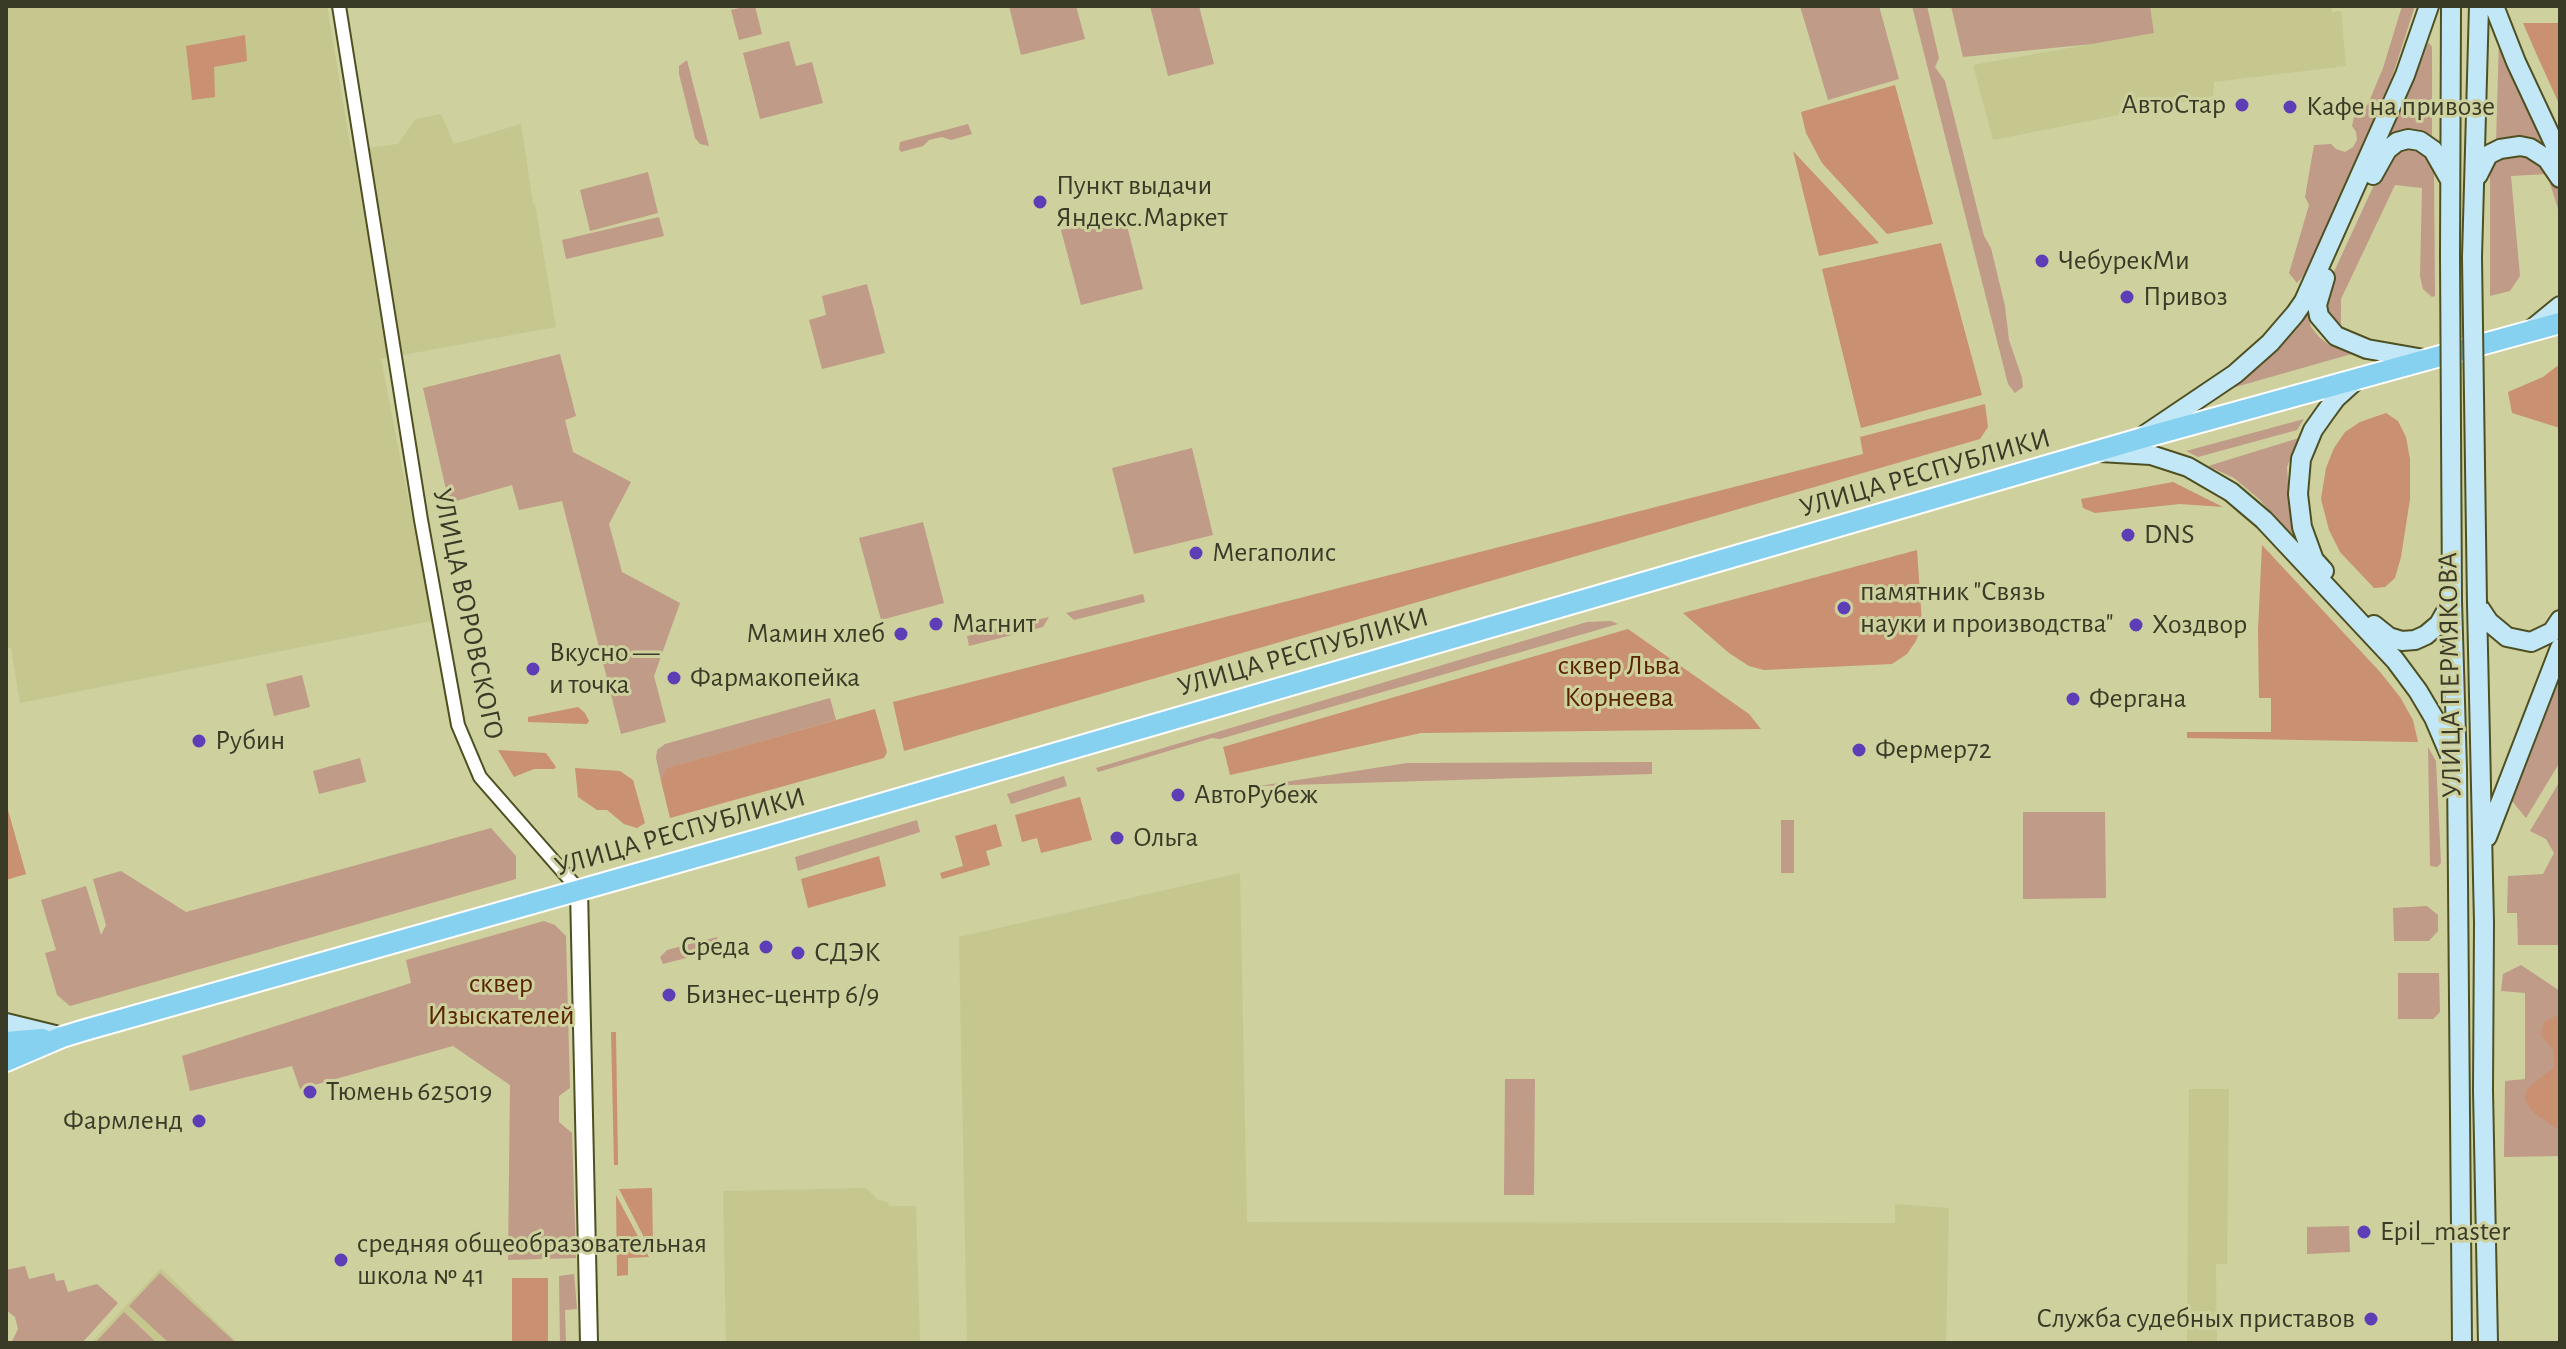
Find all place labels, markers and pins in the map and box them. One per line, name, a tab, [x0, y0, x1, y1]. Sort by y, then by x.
place label: АвтоСтар	[2121, 88, 2226, 122]
place label: Кафе на привозе	[2306, 90, 2495, 124]
marker: АвтоСтар	[2233, 96, 2251, 114]
marker: Кафе на привозе	[2281, 98, 2299, 116]
place label: Пункт выдачи Яндекс.Маркет	[1056, 169, 1228, 235]
marker: Пункт выдачи Яндекс.Маркет	[1031, 193, 1049, 211]
place label: ЧебурекМи	[2058, 244, 2190, 278]
marker: ЧебурекМи	[2033, 252, 2051, 270]
place label: Привоз	[2143, 280, 2228, 314]
marker: Привоз	[2118, 288, 2136, 306]
place label: DNS	[2144, 518, 2194, 552]
marker: DNS	[2119, 526, 2137, 544]
place label: Мегаполис	[1212, 536, 1336, 570]
marker: Мегаполис	[1187, 544, 1205, 562]
place label: памятник "Связь науки и производства"	[1860, 575, 2114, 641]
marker: памятник "Связь науки и производства"	[1835, 599, 1853, 617]
place label: Магнит	[952, 607, 1036, 641]
place label: Хоздвор	[2152, 608, 2247, 642]
marker: Магнит	[927, 615, 945, 633]
marker: Хоздвор	[2127, 616, 2145, 634]
place label: Мамин хлеб	[746, 617, 885, 651]
marker: Мамин хлеб	[892, 625, 910, 643]
place label: Вкусно — и точка	[549, 636, 659, 702]
marker: Вкусно — и точка	[524, 660, 542, 678]
place label: Фармакопейка	[690, 661, 860, 695]
marker: Фармакопейка	[665, 669, 683, 687]
place label: Фергана	[2089, 682, 2187, 716]
marker: Фергана	[2064, 690, 2082, 708]
place label: Рубин	[215, 724, 285, 758]
marker: Рубин	[190, 732, 208, 750]
place label: Фермер72	[1875, 733, 1991, 767]
marker: Фермер72	[1850, 741, 1868, 759]
place label: АвтоРубеж	[1194, 778, 1318, 812]
marker: АвтоРубеж	[1169, 786, 1187, 804]
place label: Ольга	[1133, 821, 1198, 855]
marker: Ольга	[1108, 829, 1126, 847]
place label: Среда	[681, 930, 750, 964]
place label: СДЭК	[814, 936, 880, 970]
marker: Среда	[757, 938, 775, 956]
marker: СДЭК	[789, 944, 807, 962]
place label: Бизнес-центр 6/9	[685, 978, 879, 1012]
marker: Бизнес-центр 6/9	[660, 986, 678, 1004]
place label: Тюмень 625019	[326, 1075, 492, 1109]
marker: Тюмень 625019	[301, 1083, 319, 1101]
place label: Фармленд	[63, 1104, 183, 1138]
marker: Фармленд	[190, 1112, 208, 1130]
place label: Epil_master	[2380, 1215, 2510, 1249]
marker: Epil_master	[2355, 1223, 2373, 1241]
place label: средняя общеобразовательная школа № 41	[357, 1227, 707, 1293]
marker: средняя общеобразовательная школа № 41	[332, 1251, 350, 1269]
place label: Служба судебных приставов	[2036, 1302, 2355, 1336]
marker: Служба судебных приставов	[2362, 1310, 2380, 1328]

